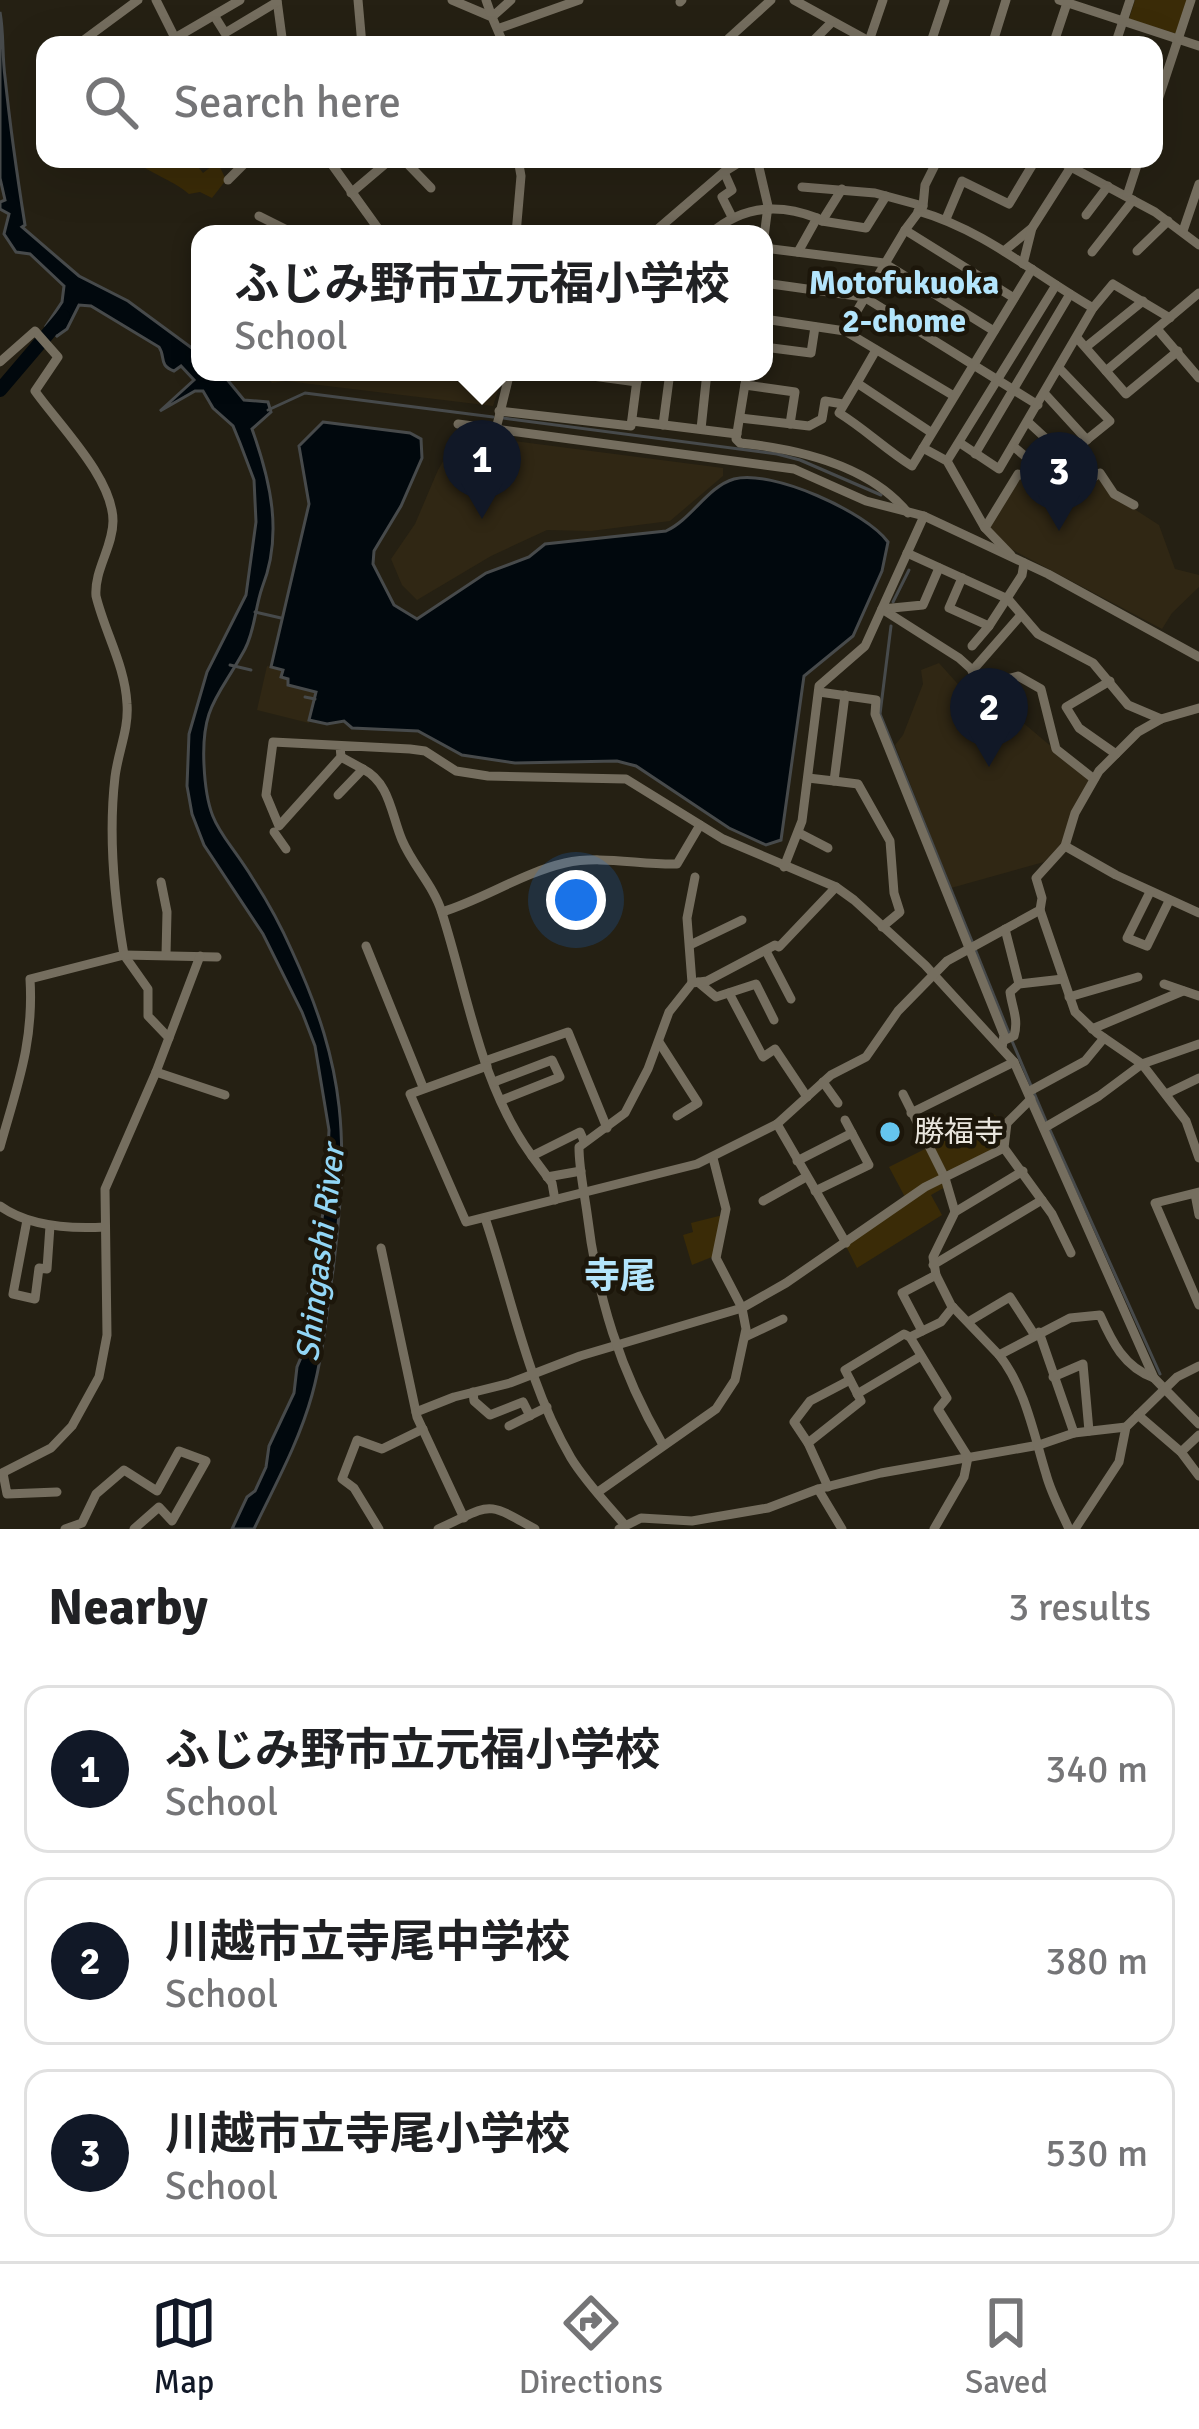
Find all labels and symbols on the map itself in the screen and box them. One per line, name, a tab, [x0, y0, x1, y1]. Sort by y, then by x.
district label: Motofukuoka 2-chome	[809, 263, 999, 342]
pin: 1	[443, 420, 521, 519]
pin: 3	[1020, 432, 1098, 531]
pin: 2	[950, 668, 1028, 767]
your location	[546, 870, 606, 930]
place label: 勝福寺	[914, 1114, 1004, 1151]
marker: 勝福寺	[877, 1119, 903, 1145]
water label: Shingashi River	[287, 1138, 355, 1364]
district label: 寺尾	[584, 1254, 656, 1299]

